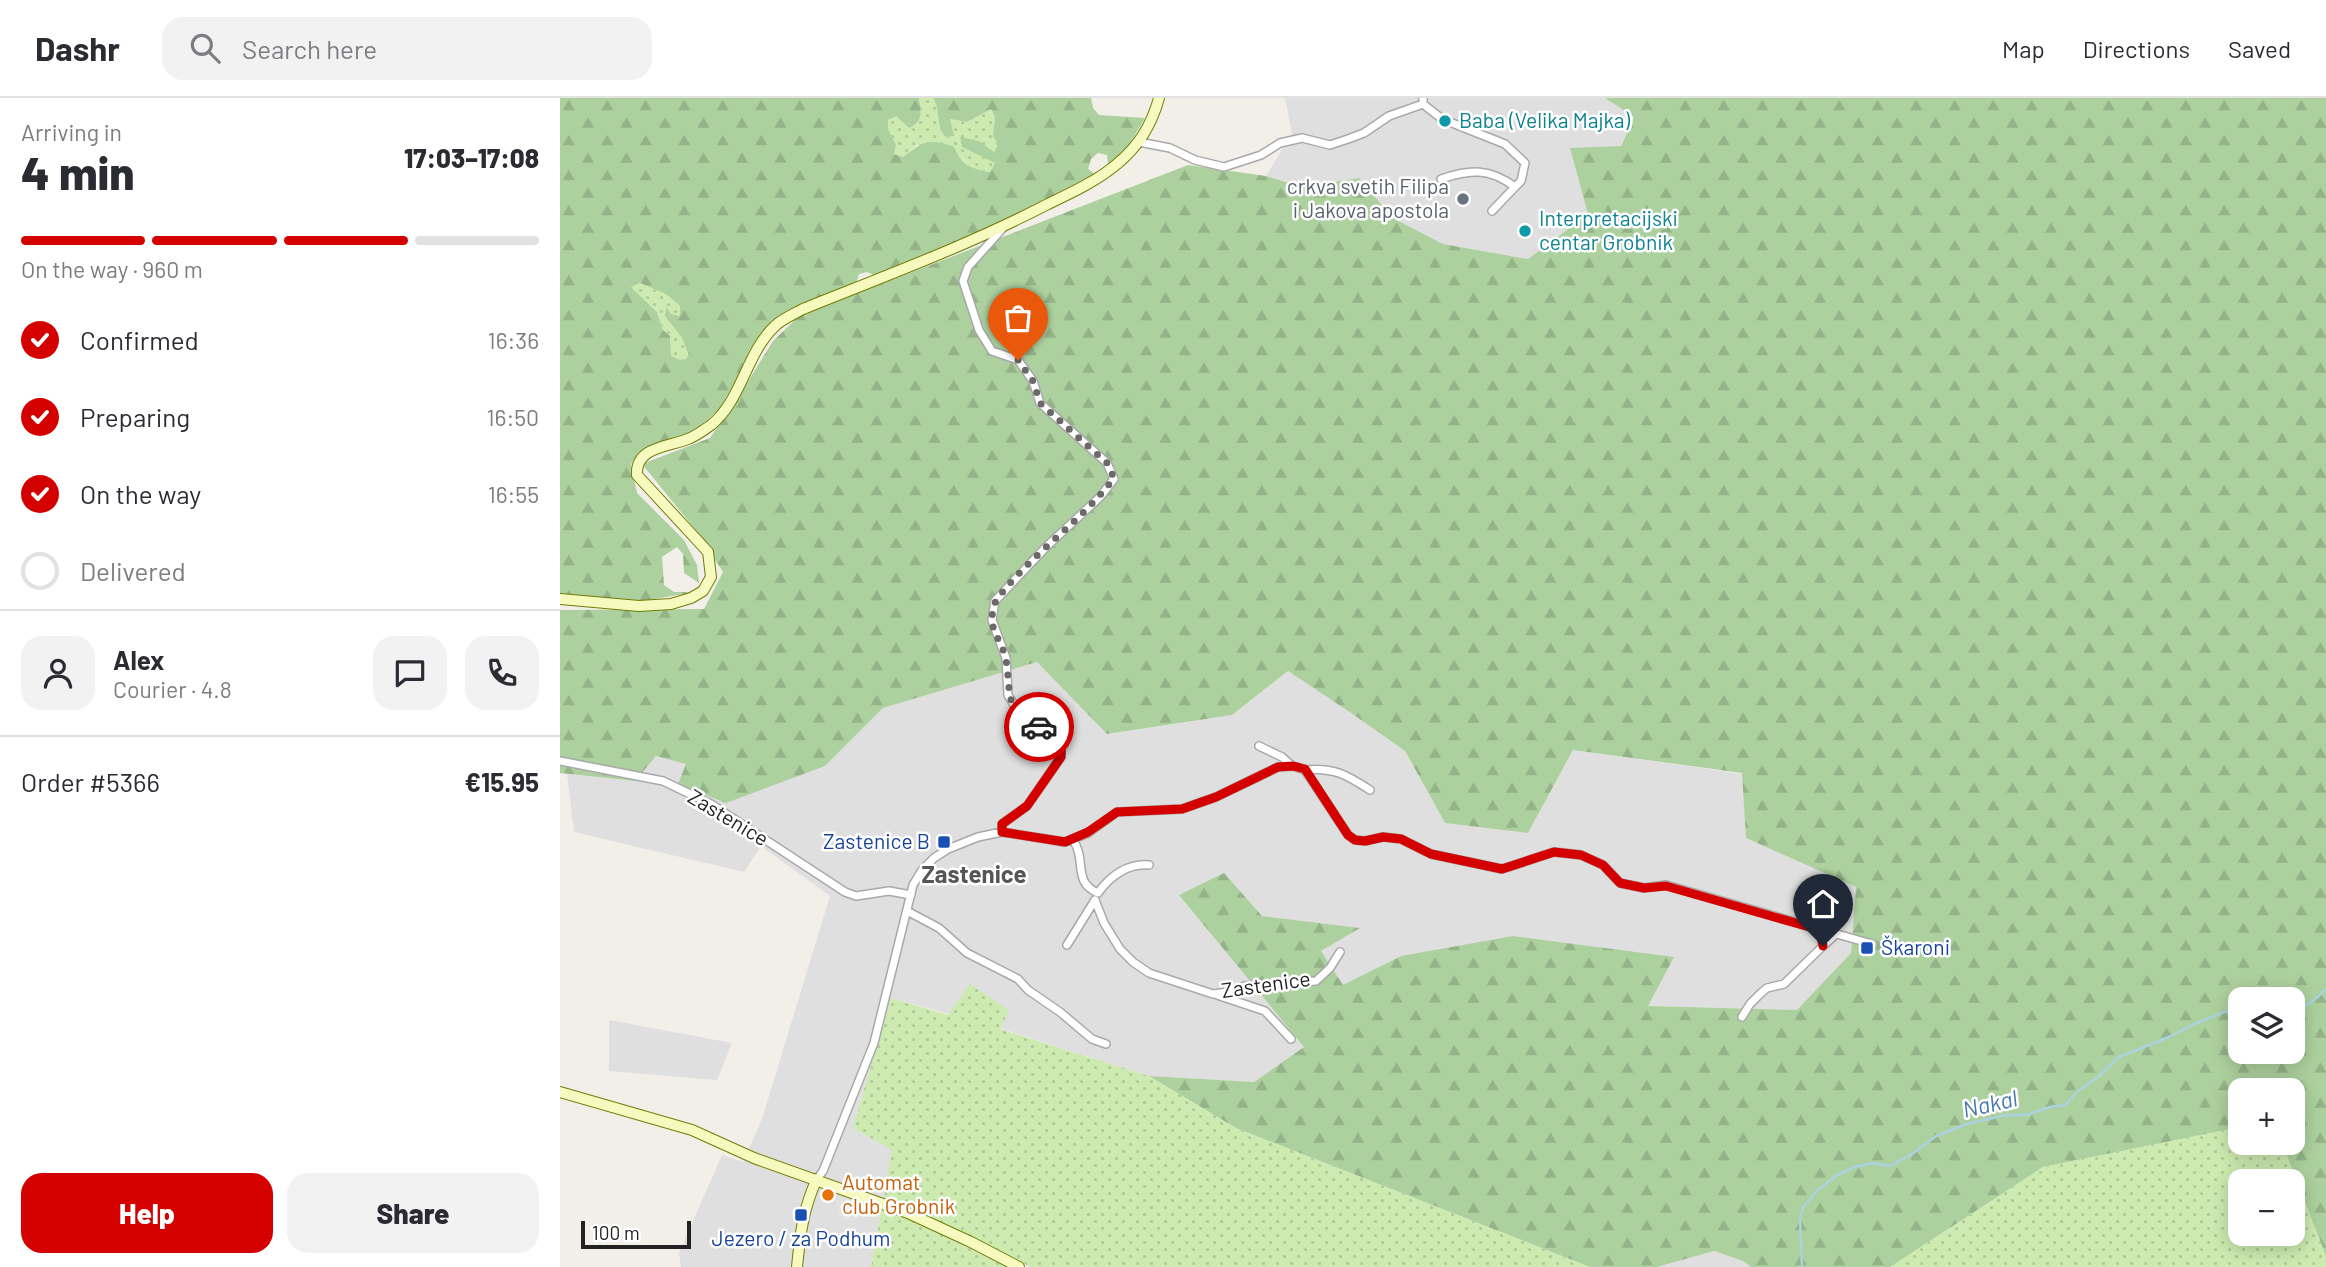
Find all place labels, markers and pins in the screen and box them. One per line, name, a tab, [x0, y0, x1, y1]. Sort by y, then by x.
place label: Baba (Velika Majka)	[1459, 107, 1631, 132]
marker: Baba (Velika Majka)	[1437, 113, 1453, 129]
place label: crkva svetih Filipa i Jakova apostola	[1287, 173, 1449, 222]
marker: crkva svetih Filipa i Jakova apostola	[1455, 191, 1471, 207]
place label: Interpretacijski centar Grobnik	[1539, 205, 1678, 254]
marker: Interpretacijski centar Grobnik	[1517, 223, 1533, 239]
pin	[988, 288, 1048, 360]
place label: Zastenice B	[823, 828, 930, 853]
marker: Zastenice B	[936, 834, 952, 850]
pin	[1793, 874, 1853, 946]
place label: Škaroni	[1881, 934, 1950, 959]
marker: Škaroni	[1859, 940, 1875, 956]
place label: Automat club Grobnik	[842, 1169, 955, 1218]
marker: Automat club Grobnik	[820, 1187, 836, 1203]
marker: Jezero / za Podhum	[793, 1207, 809, 1223]
place label: Jezero / za Podhum	[712, 1225, 890, 1250]

